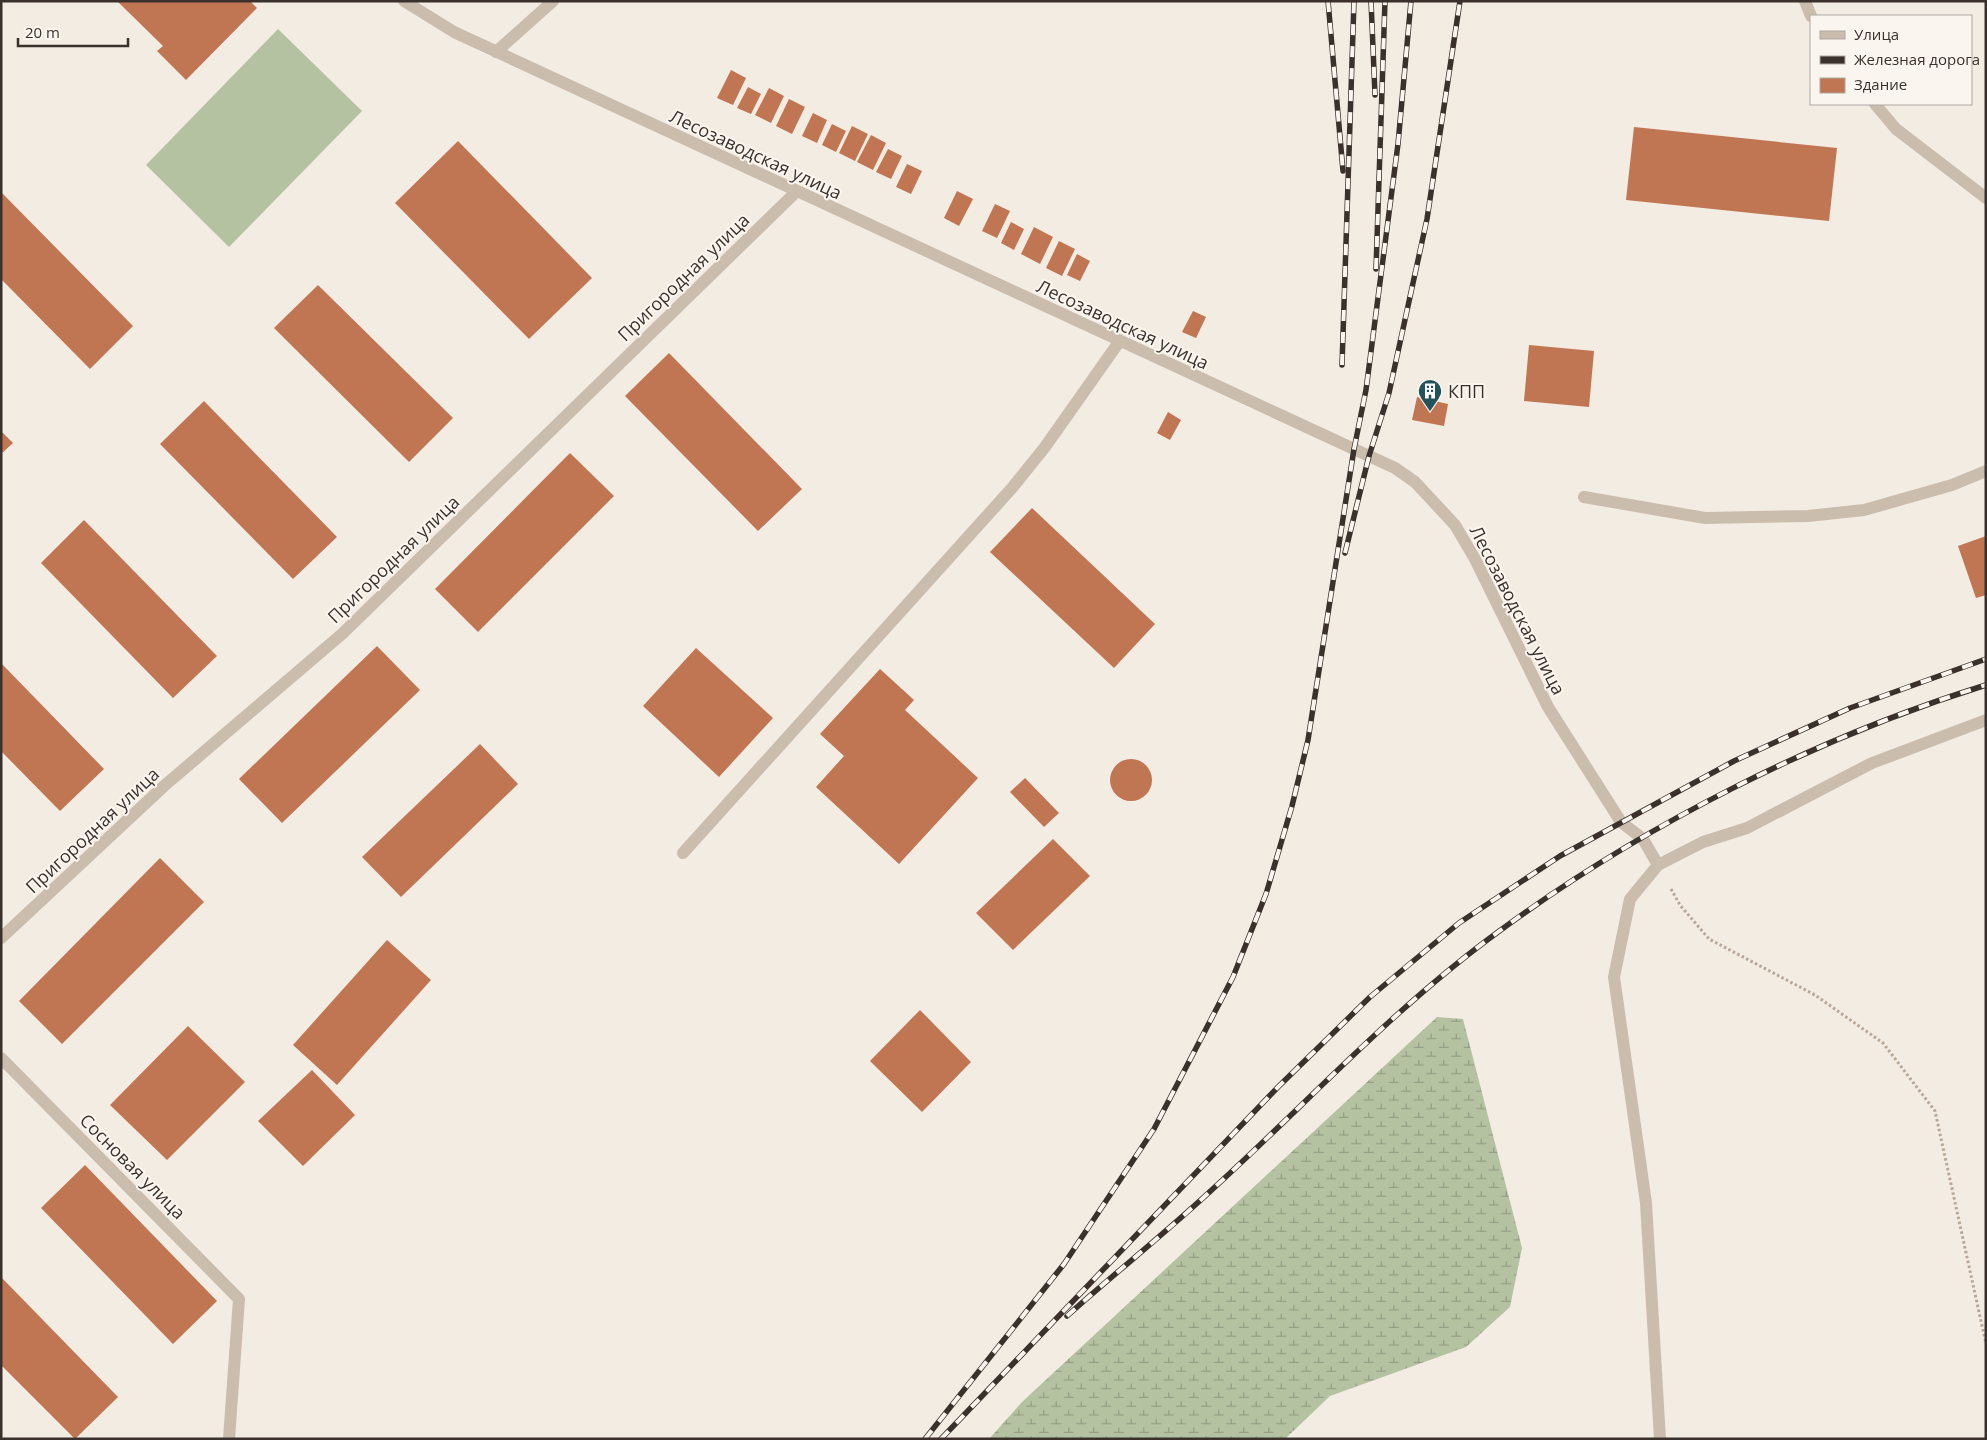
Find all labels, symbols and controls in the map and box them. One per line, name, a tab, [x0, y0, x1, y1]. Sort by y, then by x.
scale bar	[18, 15, 128, 47]
legend	[1810, 15, 1972, 105]
text: 20 m	[25, 22, 60, 42]
text: Улица	[1854, 24, 1899, 44]
text: Железная дорога	[1854, 49, 1980, 69]
text: Здание	[1854, 74, 1907, 94]
street label: Лесозаводская улица	[666, 104, 846, 204]
street label: Пригородная улица	[612, 208, 754, 346]
street label: Лесозаводская улица	[1033, 274, 1213, 374]
building icon: КПП	[1417, 378, 1443, 412]
place label: КПП	[1448, 379, 1485, 403]
street label: Пригородная улица	[322, 490, 464, 628]
street label: Лесозаводская улица	[1465, 521, 1571, 699]
street label: Пригородная улица	[20, 762, 164, 898]
street label: Сосновая улица	[75, 1108, 191, 1224]

